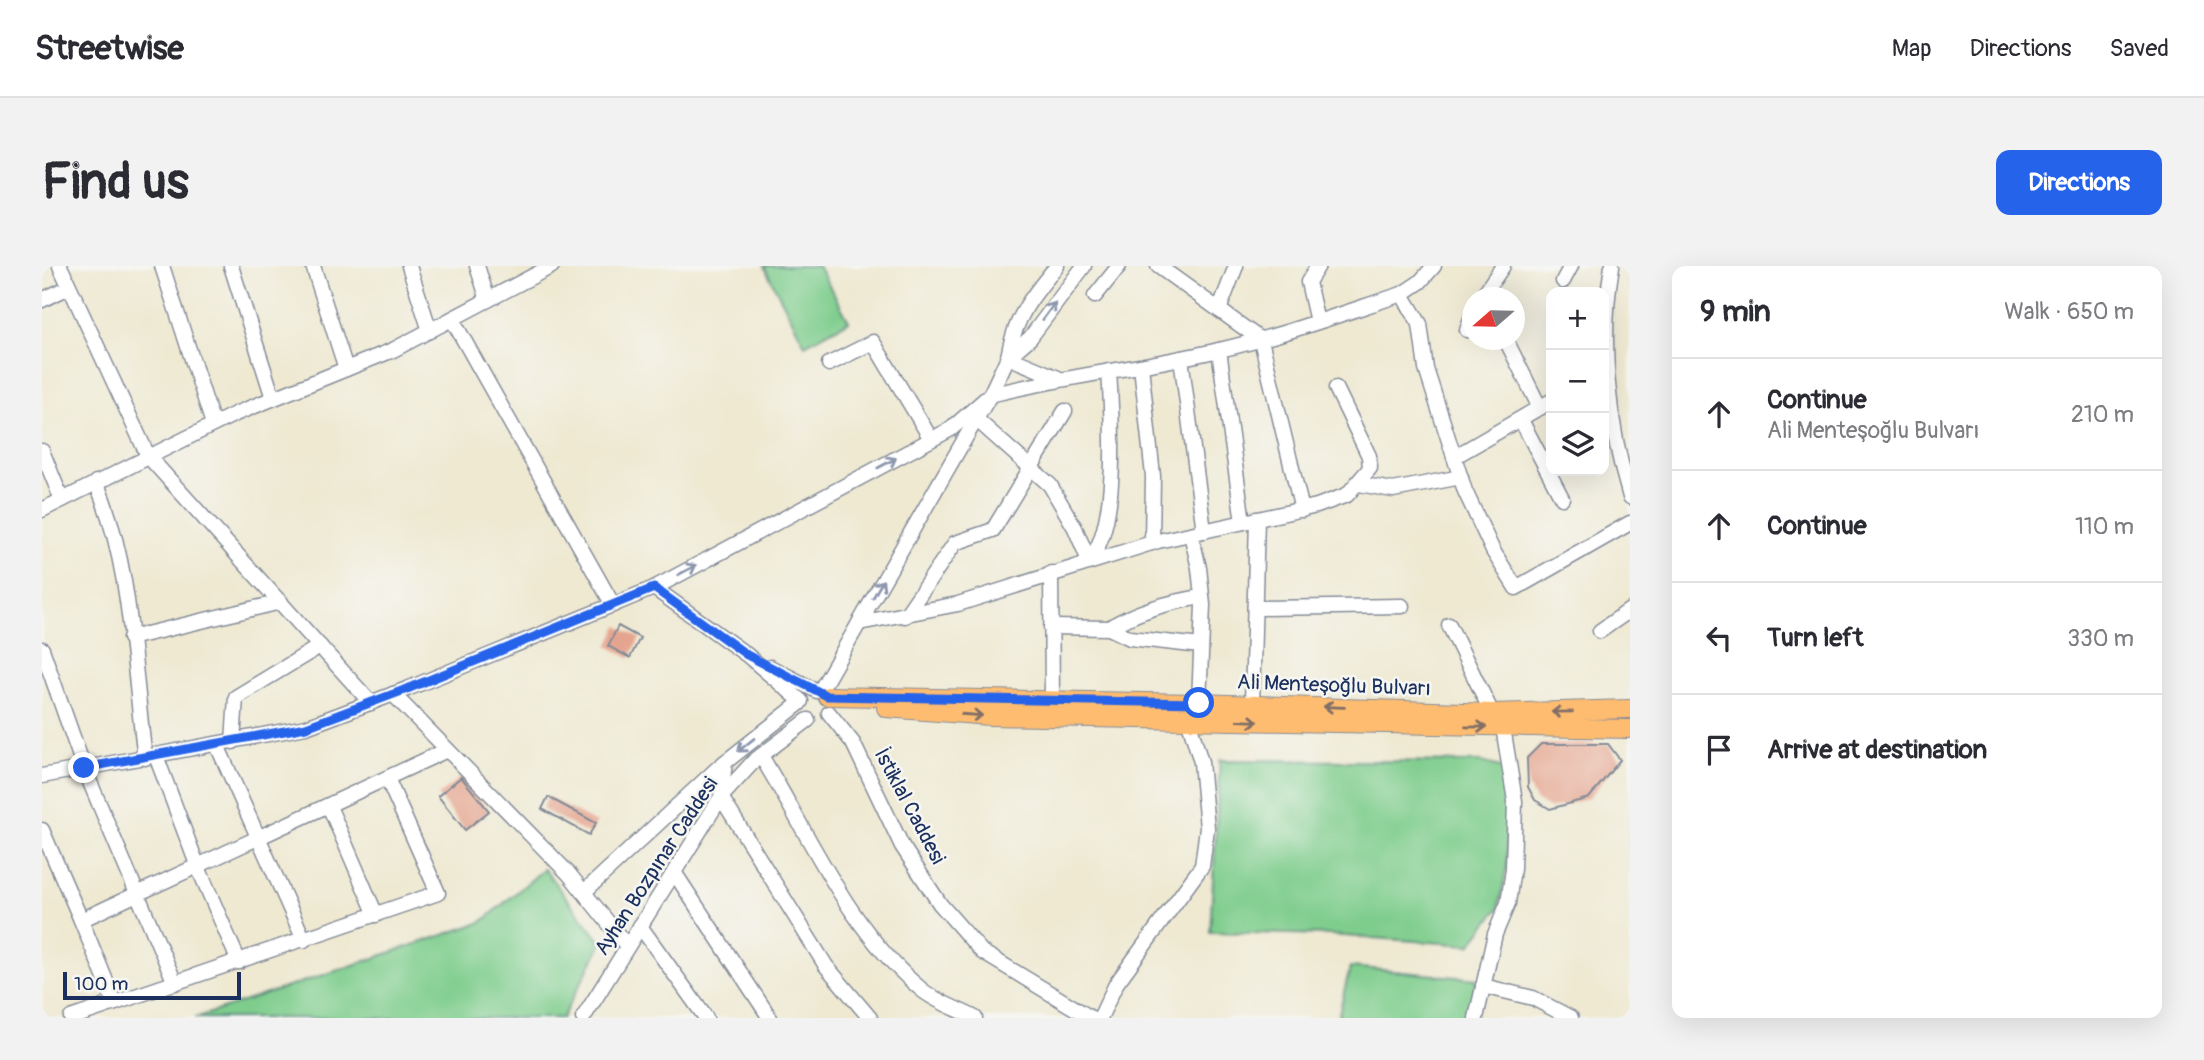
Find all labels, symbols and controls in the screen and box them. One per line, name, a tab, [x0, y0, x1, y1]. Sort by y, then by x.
text: Streetwise	[35, 28, 184, 69]
text: Map	[1892, 34, 1932, 63]
text: Directions	[1970, 34, 2071, 63]
text: Saved	[2109, 34, 2169, 63]
button: Directions	[1996, 150, 2162, 215]
text: Find us	[42, 152, 189, 213]
north arrow	[1462, 287, 1525, 350]
map controls	[1546, 287, 1609, 476]
button: +	[1546, 287, 1609, 350]
text: 9 min	[1700, 293, 1771, 330]
text: Walk · 650 m	[2004, 297, 2134, 326]
one-way arrow	[1041, 302, 1056, 321]
button: −	[1546, 350, 1609, 413]
text: Continue	[1767, 384, 1867, 416]
icon: ahead	[1700, 395, 1738, 433]
text: 210 m	[2071, 400, 2134, 429]
button: layers	[1546, 413, 1609, 476]
text: Ali Menteşoğlu Bulvarı	[1767, 416, 1980, 445]
one-way arrow	[877, 456, 897, 470]
icon: ahead	[1700, 507, 1738, 545]
text: Continue	[1767, 510, 1867, 542]
text: 110 m	[2075, 512, 2134, 541]
one-way arrow	[676, 563, 697, 576]
one-way arrow	[871, 580, 885, 600]
icon: left	[1700, 619, 1738, 657]
text: Turn left	[1767, 622, 1863, 654]
text: 330 m	[2067, 624, 2134, 653]
street label: Ali Menteşoğlu Bulvarı	[1237, 669, 1431, 702]
route start	[1183, 687, 1214, 718]
one-way arrow	[1323, 701, 1346, 714]
one-way arrow	[1551, 705, 1574, 719]
one-way arrow	[960, 709, 983, 722]
one-way arrow	[1236, 714, 1259, 727]
one-way arrow	[1464, 720, 1487, 733]
icon: arrive	[1700, 731, 1738, 769]
text: Arrive at destination	[1767, 734, 1987, 766]
one-way arrow	[738, 738, 756, 753]
street label: İstiklal Caddesi	[868, 744, 952, 869]
route end	[68, 752, 99, 783]
street label: Ayhan Bozpınar Caddesi	[589, 772, 724, 961]
scale bar	[63, 969, 242, 1001]
text: 100 m	[74, 972, 128, 996]

